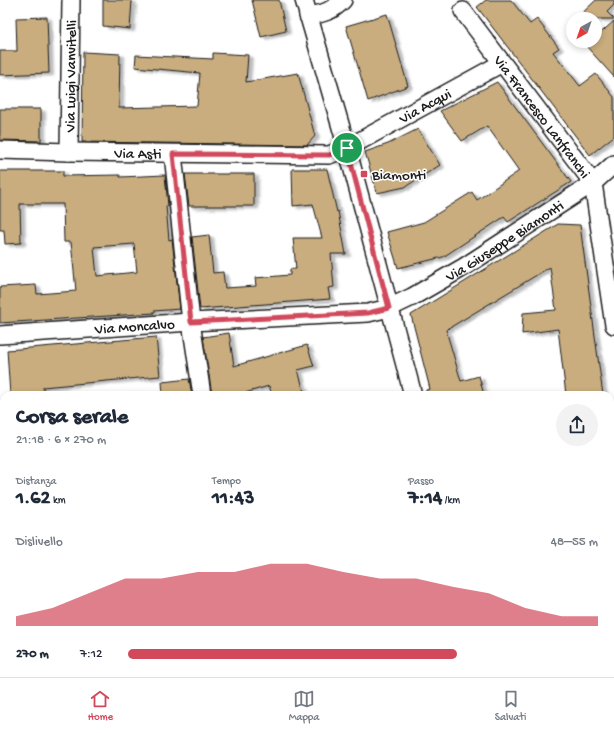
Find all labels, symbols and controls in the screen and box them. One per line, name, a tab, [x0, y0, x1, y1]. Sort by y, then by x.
north arrow	[566, 12, 602, 48]
map controls	[566, 12, 602, 48]
street label: Via Luigi Vanvitelli	[62, 20, 82, 133]
street label: Via Francesco Lanfranchi	[488, 52, 593, 183]
street label: Via Acqui	[396, 86, 455, 129]
pin	[330, 131, 364, 165]
icon: arrive	[336, 137, 358, 159]
street label: Via Asti	[113, 146, 162, 164]
place label: Biamonti	[371, 167, 426, 185]
marker: Biamonti	[359, 169, 369, 179]
street label: Via Giuseppe Biamonti	[442, 197, 568, 287]
street label: Via Moncalvo	[93, 316, 176, 340]
button: share	[556, 404, 598, 446]
text: Corsa serale	[16, 405, 128, 431]
text: 21:18 · 6 × 270 m	[16, 433, 106, 448]
text: Distanza	[16, 476, 56, 488]
text: Tempo	[212, 476, 241, 488]
text: Passo	[408, 476, 434, 488]
text: 1.62	[16, 488, 50, 511]
text: 11:43	[212, 488, 254, 511]
text: 7:14	[408, 488, 442, 511]
text: km	[50, 495, 66, 507]
text: /km	[442, 495, 460, 507]
text: Dislivello	[16, 535, 63, 550]
text: 48–55 m	[551, 535, 598, 550]
text: 270 m	[16, 647, 49, 662]
text: 7:12	[80, 647, 102, 662]
tab: Home	[88, 688, 113, 724]
tab: Mappa	[289, 688, 319, 724]
tab: Salvati	[495, 688, 526, 724]

